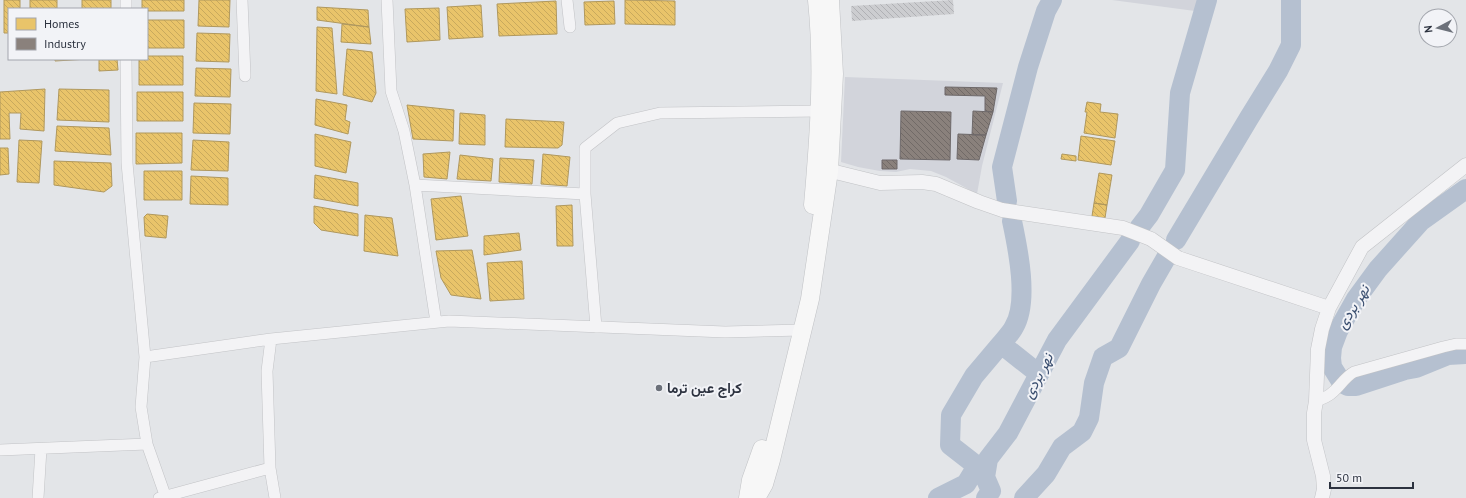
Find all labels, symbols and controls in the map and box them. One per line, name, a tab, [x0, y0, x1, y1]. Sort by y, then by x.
legend	[8, 8, 148, 60]
north arrow	[1418, 8, 1458, 48]
text: Homes	[44, 16, 79, 31]
text: N	[1421, 25, 1435, 34]
text: Industry	[44, 36, 86, 51]
water label: نهر بردى	[1332, 281, 1374, 332]
water label: نهر بردى	[1018, 349, 1057, 402]
place label: كراج عين ترما	[667, 379, 742, 398]
marker: كراج عين ترما	[654, 383, 664, 393]
scale bar	[1330, 464, 1413, 490]
text: 50 m	[1336, 470, 1362, 485]

